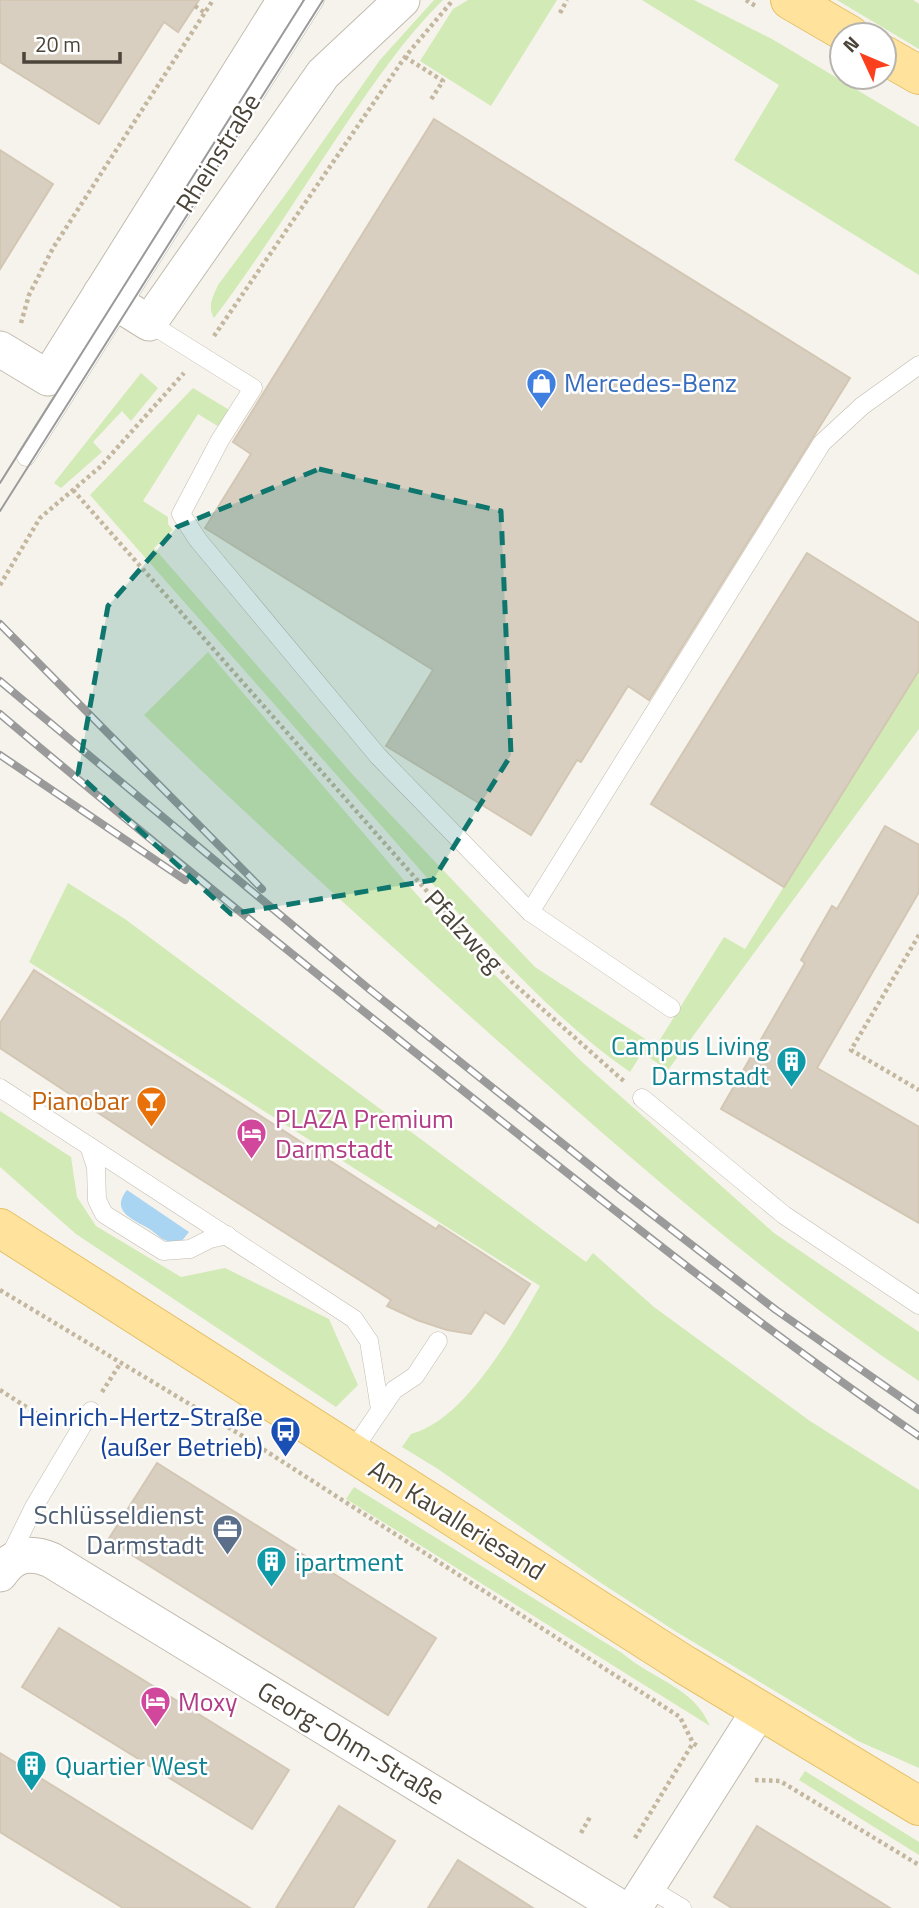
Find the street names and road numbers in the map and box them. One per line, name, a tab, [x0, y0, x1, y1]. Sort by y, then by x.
street label: Rheinstraße	[166, 86, 270, 220]
street label: Pfalzweg	[416, 880, 513, 981]
street label: Am Kavalleriesand	[361, 1450, 553, 1590]
street label: Georg-Ohm-Straße	[250, 1671, 452, 1814]

